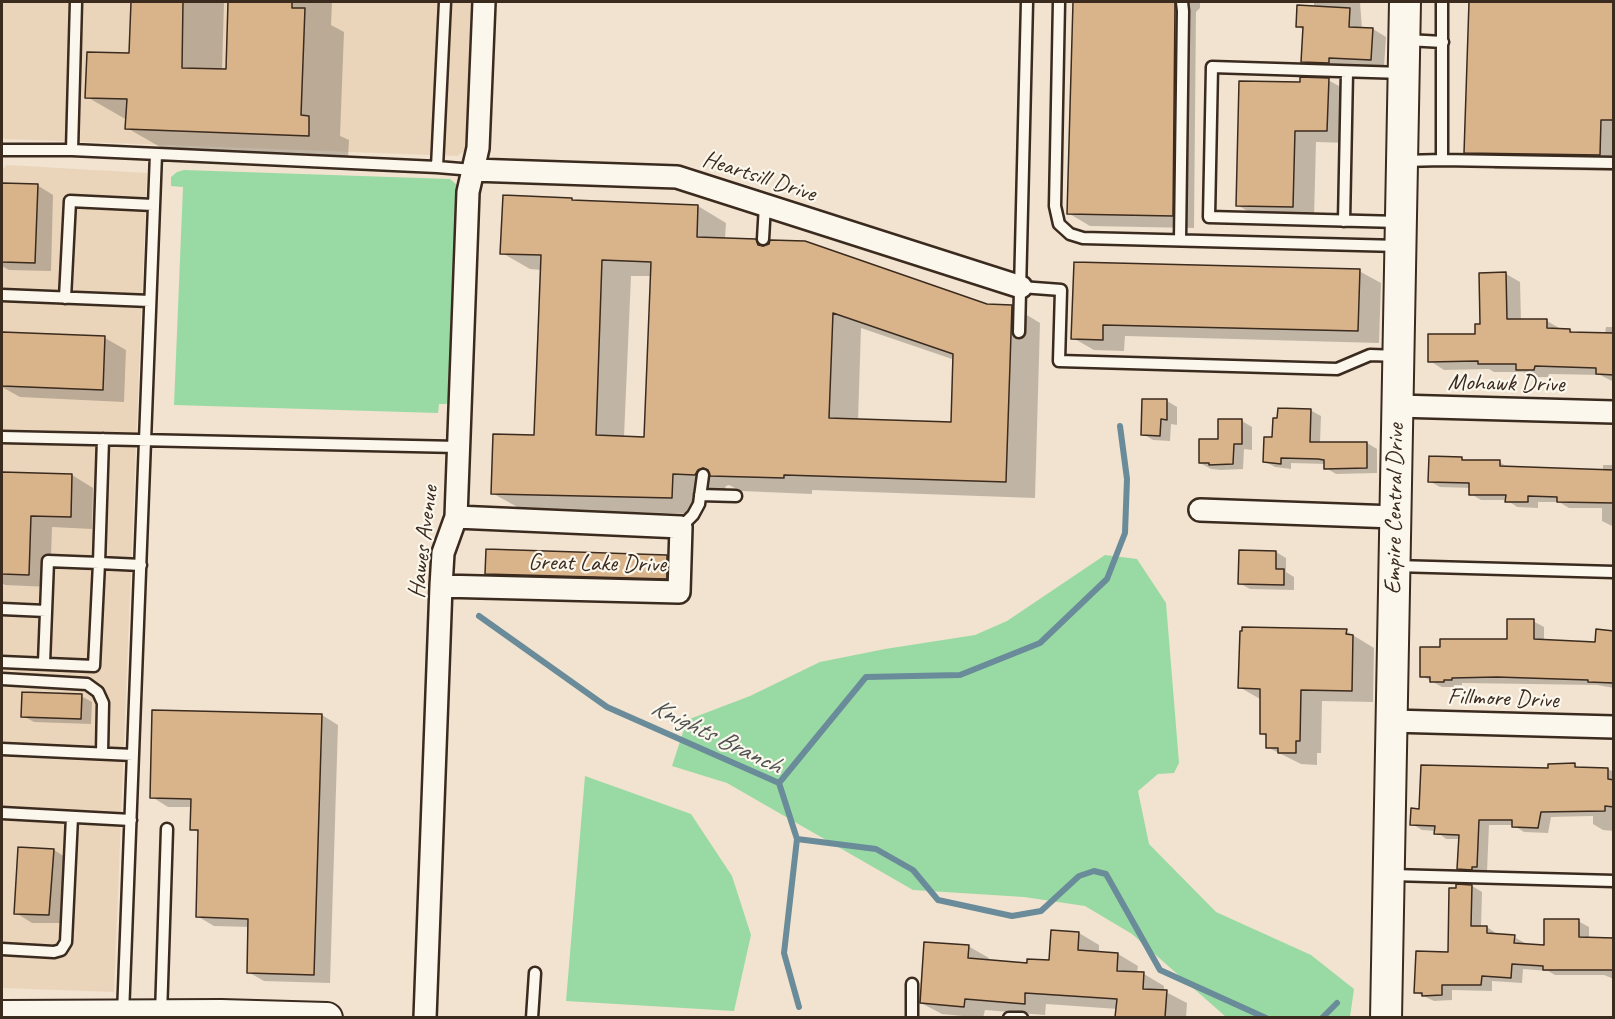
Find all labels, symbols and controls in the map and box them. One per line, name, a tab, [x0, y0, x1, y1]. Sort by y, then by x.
street label: Heartsill Drive	[699, 145, 819, 209]
street label: Mohawk Drive	[1447, 369, 1565, 399]
street label: Empire Central Drive	[1379, 423, 1411, 595]
street label: Hawes Avenue	[403, 484, 445, 600]
street label: Great Lake Drive	[528, 548, 666, 580]
street label: Fillmore Drive	[1447, 683, 1559, 715]
water label: Knights Branch	[646, 692, 786, 782]

